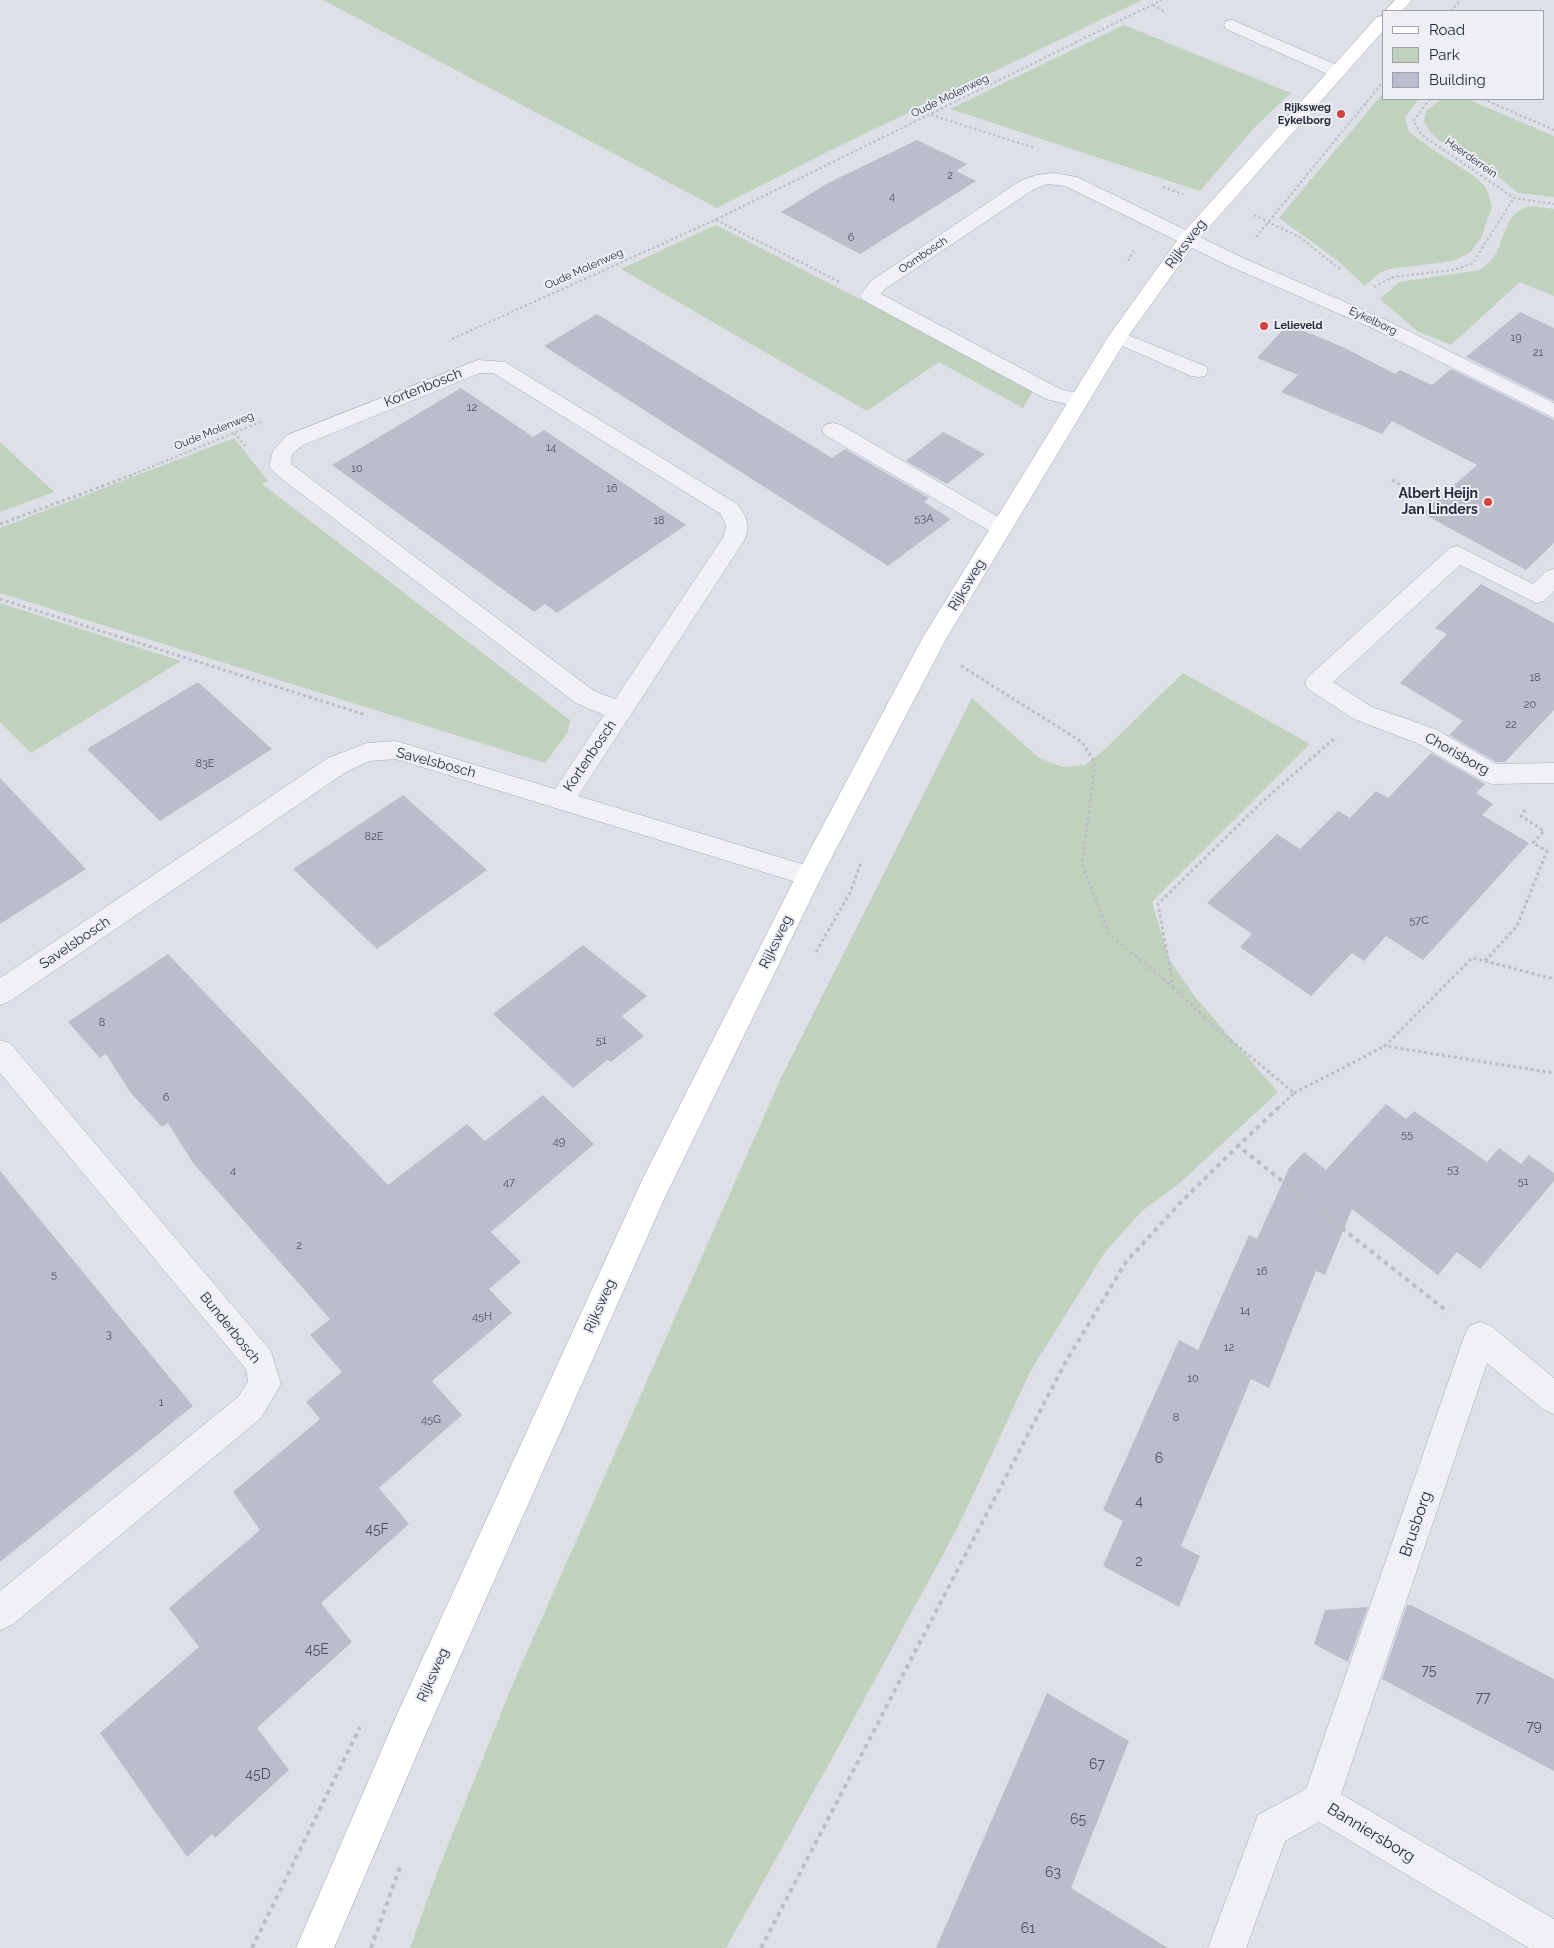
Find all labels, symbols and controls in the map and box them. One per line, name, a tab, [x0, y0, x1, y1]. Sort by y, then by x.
legend	[1382, 10, 1544, 100]
text: Road	[1429, 21, 1465, 39]
text: Park	[1429, 46, 1460, 64]
street label: Oude Molenweg	[909, 71, 991, 121]
text: Building	[1429, 71, 1486, 89]
place label: Rijksweg Eykelborg	[1278, 101, 1331, 127]
marker: Rijksweg Eykelborg	[1335, 108, 1347, 120]
street label: Heerderrein	[1442, 135, 1500, 181]
house number: 2	[947, 169, 953, 183]
house number: 4	[889, 190, 895, 204]
street label: Rijksweg	[1162, 216, 1210, 272]
house number: 6	[848, 231, 854, 245]
street label: Oombosch	[896, 234, 950, 276]
street label: Oude Molenweg	[543, 246, 625, 292]
street label: Eykelborg	[1347, 304, 1399, 338]
place label: Lelieveld	[1274, 319, 1323, 333]
marker: Lelieveld	[1258, 320, 1270, 332]
house number: 19	[1510, 331, 1522, 345]
house number: 21	[1533, 346, 1543, 360]
street label: Kortenbosch	[382, 365, 464, 411]
house number: 12	[467, 401, 477, 415]
street label: Oude Molenweg	[172, 409, 256, 453]
house number: 14	[546, 441, 556, 455]
house number: 10	[351, 462, 363, 476]
house number: 16	[606, 482, 618, 496]
place label: Albert Heijn Jan Linders	[1398, 486, 1478, 518]
marker: Albert Heijn Jan Linders	[1482, 496, 1494, 508]
house number: 53A	[914, 512, 934, 526]
house number: 18	[653, 514, 665, 528]
street label: Rijksweg	[945, 556, 989, 614]
house number: 18	[1529, 671, 1541, 685]
house number: 20	[1524, 698, 1536, 712]
street label: Kortenbosch	[560, 717, 620, 795]
house number: 22	[1505, 718, 1517, 732]
street label: Chorisborg	[1422, 729, 1492, 779]
street label: Savelsbosch	[394, 744, 478, 782]
house number: 83E	[195, 757, 215, 771]
house number: 82E	[365, 830, 383, 844]
street label: Savelsbosch	[37, 913, 113, 973]
street label: Rijksweg	[756, 913, 796, 971]
house number: 57C	[1409, 914, 1429, 928]
house number: 8	[99, 1016, 105, 1030]
house number: 51	[596, 1034, 606, 1048]
house number: 6	[163, 1091, 169, 1105]
house number: 55	[1401, 1128, 1413, 1142]
house number: 49	[553, 1135, 565, 1149]
house number: 53	[1447, 1163, 1459, 1177]
house number: 4	[230, 1164, 236, 1178]
house number: 51	[1518, 1175, 1528, 1189]
house number: 47	[503, 1176, 515, 1190]
house number: 2	[296, 1239, 302, 1253]
house number: 16	[1256, 1265, 1268, 1279]
house number: 5	[51, 1268, 57, 1282]
street label: Rijksweg	[581, 1276, 619, 1336]
street label: Bunderbosch	[196, 1289, 264, 1367]
house number: 14	[1240, 1304, 1250, 1318]
house number: 45H	[472, 1310, 492, 1324]
house number: 3	[106, 1328, 112, 1342]
house number: 12	[1224, 1341, 1234, 1355]
house number: 10	[1187, 1372, 1199, 1386]
house number: 1	[159, 1396, 163, 1410]
house number: 8	[1173, 1411, 1179, 1425]
house number: 45G	[421, 1413, 441, 1427]
house number: 6	[1155, 1451, 1163, 1467]
street label: Brusborg	[1396, 1489, 1436, 1559]
house number: 4	[1135, 1494, 1143, 1510]
house number: 45F	[365, 1522, 389, 1538]
house number: 2	[1135, 1554, 1143, 1570]
house number: 45E	[305, 1642, 329, 1658]
street label: Rijksweg	[414, 1645, 452, 1705]
house number: 75	[1422, 1663, 1436, 1679]
house number: 77	[1476, 1690, 1490, 1706]
house number: 79	[1526, 1719, 1542, 1735]
house number: 67	[1089, 1757, 1105, 1773]
house number: 45D	[245, 1767, 271, 1783]
street label: Banniersborg	[1324, 1799, 1418, 1867]
house number: 65	[1070, 1812, 1086, 1828]
house number: 63	[1045, 1865, 1061, 1881]
house number: 61	[1021, 1921, 1035, 1937]

